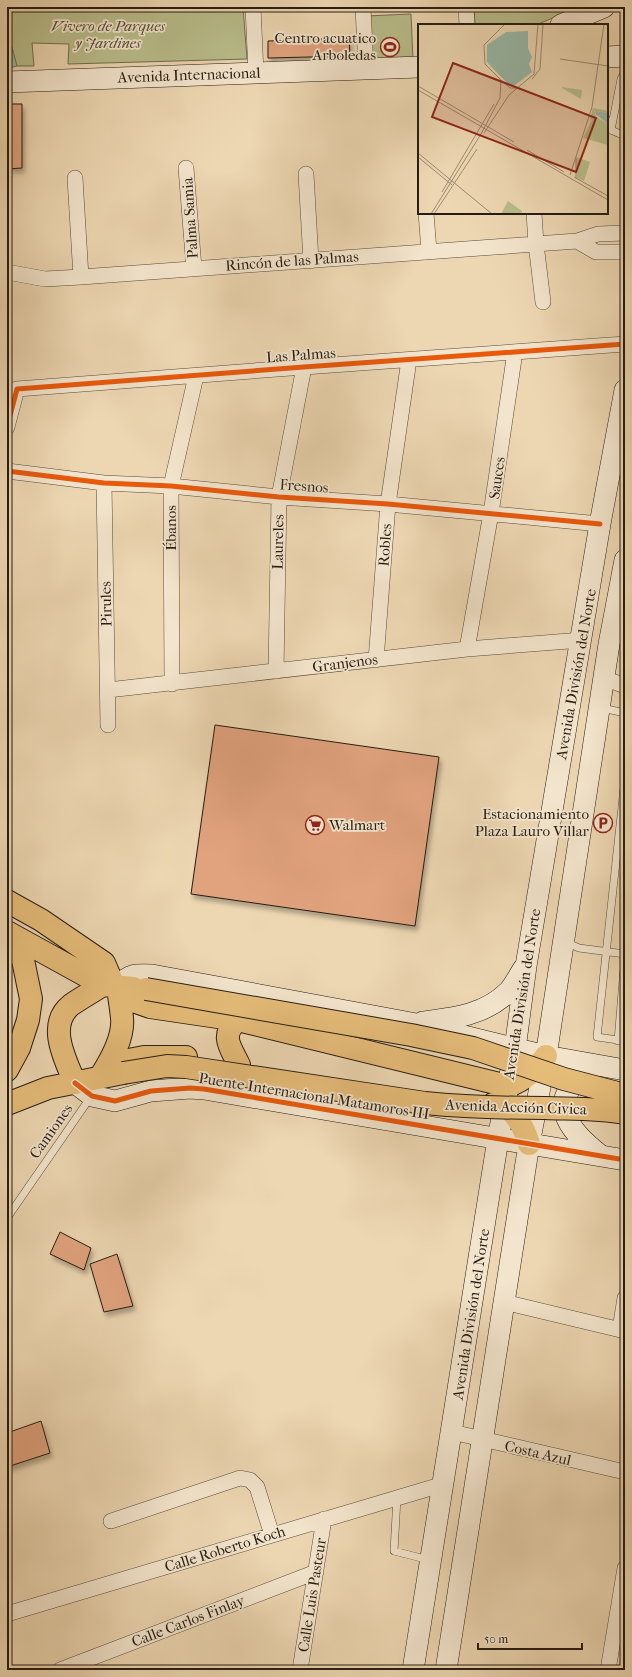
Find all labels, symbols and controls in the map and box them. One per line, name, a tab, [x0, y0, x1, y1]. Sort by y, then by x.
park label: Vivero de Parques y Jardines	[51, 17, 165, 52]
inset map	[418, 24, 608, 214]
place label: Centro acuatico Arboledas	[275, 29, 376, 64]
sports icon: Centro acuatico Arboledas	[379, 36, 401, 58]
street label: Avenida Internacional	[116, 64, 261, 87]
street label: Palma Samia	[178, 176, 202, 259]
street label: Rincón de las Palmas	[225, 247, 360, 275]
street label: Las Palmas	[266, 344, 337, 366]
street label: Sauces	[485, 455, 509, 500]
street label: Fresnos	[279, 475, 330, 497]
street label: Ébanos	[162, 505, 180, 551]
street label: Laureles	[269, 514, 287, 570]
street label: Robles	[375, 522, 396, 567]
street label: Pirules	[97, 581, 115, 627]
street label: Avenida División del Norte	[552, 587, 600, 762]
street label: Granjenos	[311, 650, 379, 676]
place label: Estacionamiento Plaza Lauro Villar	[475, 805, 590, 840]
parking icon: Estacionamiento Plaza Lauro Villar	[592, 812, 614, 834]
supermarket icon: Walmart	[304, 814, 326, 836]
place label: Walmart	[328, 816, 386, 834]
street label: Avenida División del Norte	[499, 907, 545, 1082]
street label: Puente Internacional Matamoros III	[197, 1069, 431, 1123]
street label: Avenida Acción Civica	[444, 1095, 588, 1119]
street label: Camiones	[26, 1100, 77, 1162]
street label: Avenida División del Norte	[448, 1227, 494, 1402]
street label: Costa Azul	[503, 1437, 573, 1469]
street label: Calle Roberto Koch	[162, 1522, 288, 1576]
street label: Calle Luis Pasteur	[294, 1536, 330, 1653]
street label: Calle Carlos Finlay	[129, 1591, 248, 1651]
scale bar	[478, 1625, 582, 1651]
text: 50 m	[484, 1632, 508, 1646]

